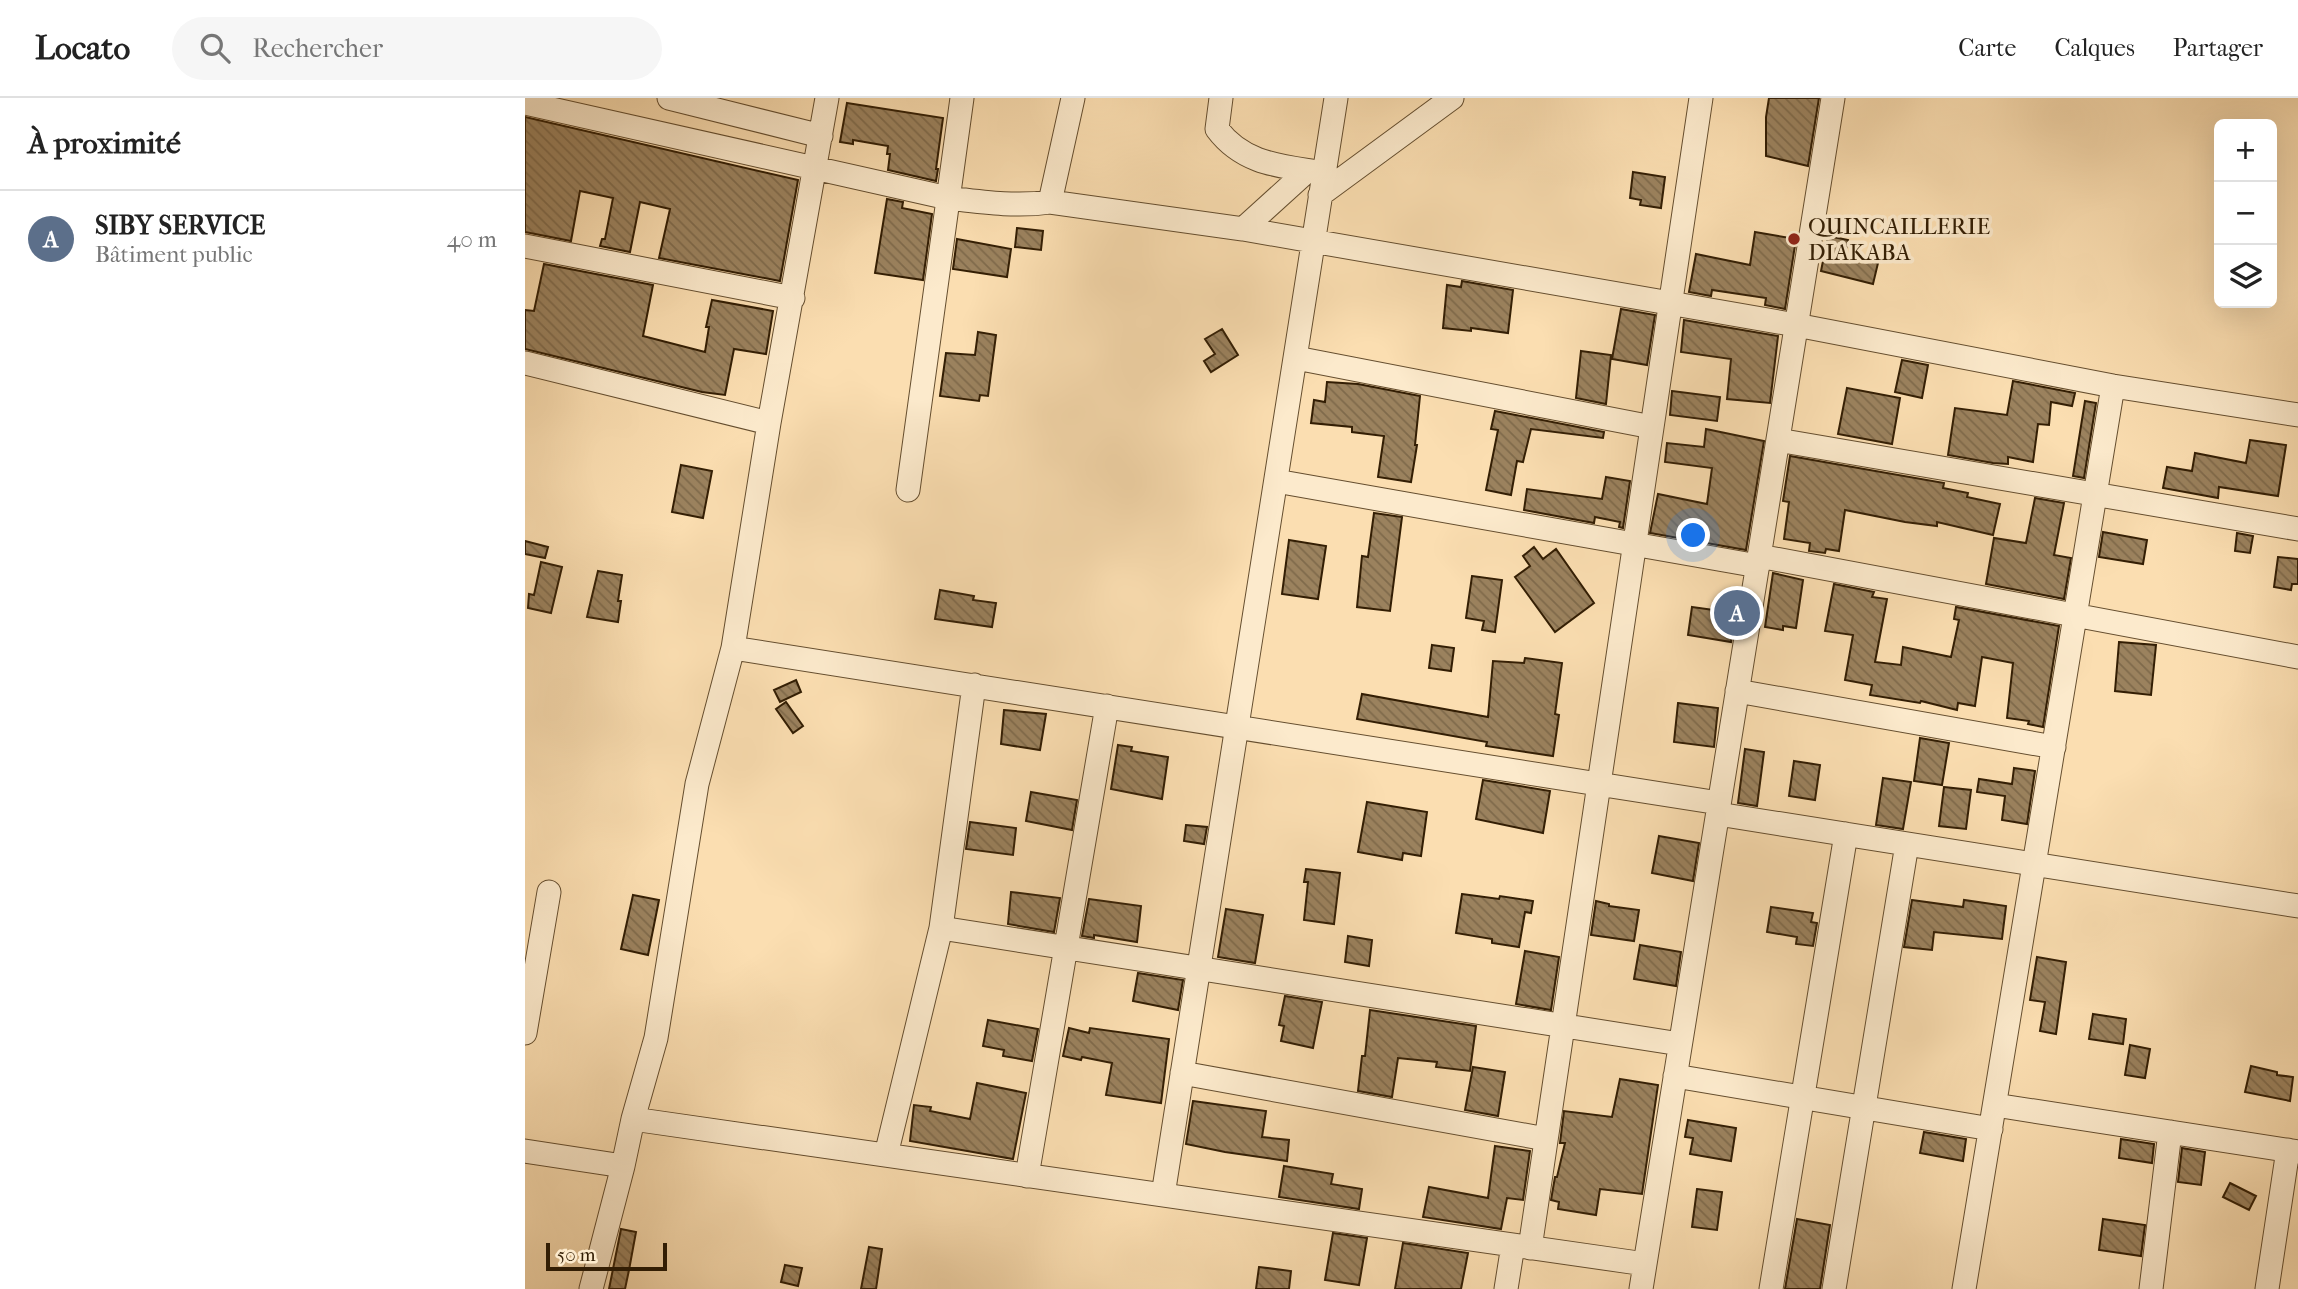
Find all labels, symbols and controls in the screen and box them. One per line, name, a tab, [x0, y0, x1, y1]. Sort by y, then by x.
search box	[172, 17, 662, 80]
text: Locato	[35, 29, 130, 68]
icon: search	[196, 29, 234, 67]
text: Rechercher	[252, 33, 383, 64]
text: Carte	[1958, 34, 2016, 62]
text: Calques	[2054, 34, 2135, 62]
text: Partager	[2173, 34, 2263, 62]
map controls	[2214, 119, 2277, 308]
button: +	[2214, 119, 2277, 182]
text: À proximité	[28, 126, 181, 161]
button: −	[2214, 182, 2277, 245]
text: SIBY SERVICE	[95, 210, 265, 241]
place label: QUINCAILLERIE DIAKABA	[1808, 213, 1990, 266]
text: A	[44, 226, 58, 253]
text: 40 m	[447, 226, 497, 253]
marker: QUINCAILLERIE DIAKABA	[1786, 231, 1802, 247]
text: Bâtiment public	[95, 241, 253, 268]
button: layers	[2214, 245, 2277, 308]
your location	[1676, 518, 1710, 552]
pin: A	[1714, 587, 1760, 639]
scale bar	[546, 1240, 667, 1272]
text: 50 m	[557, 1244, 596, 1266]

